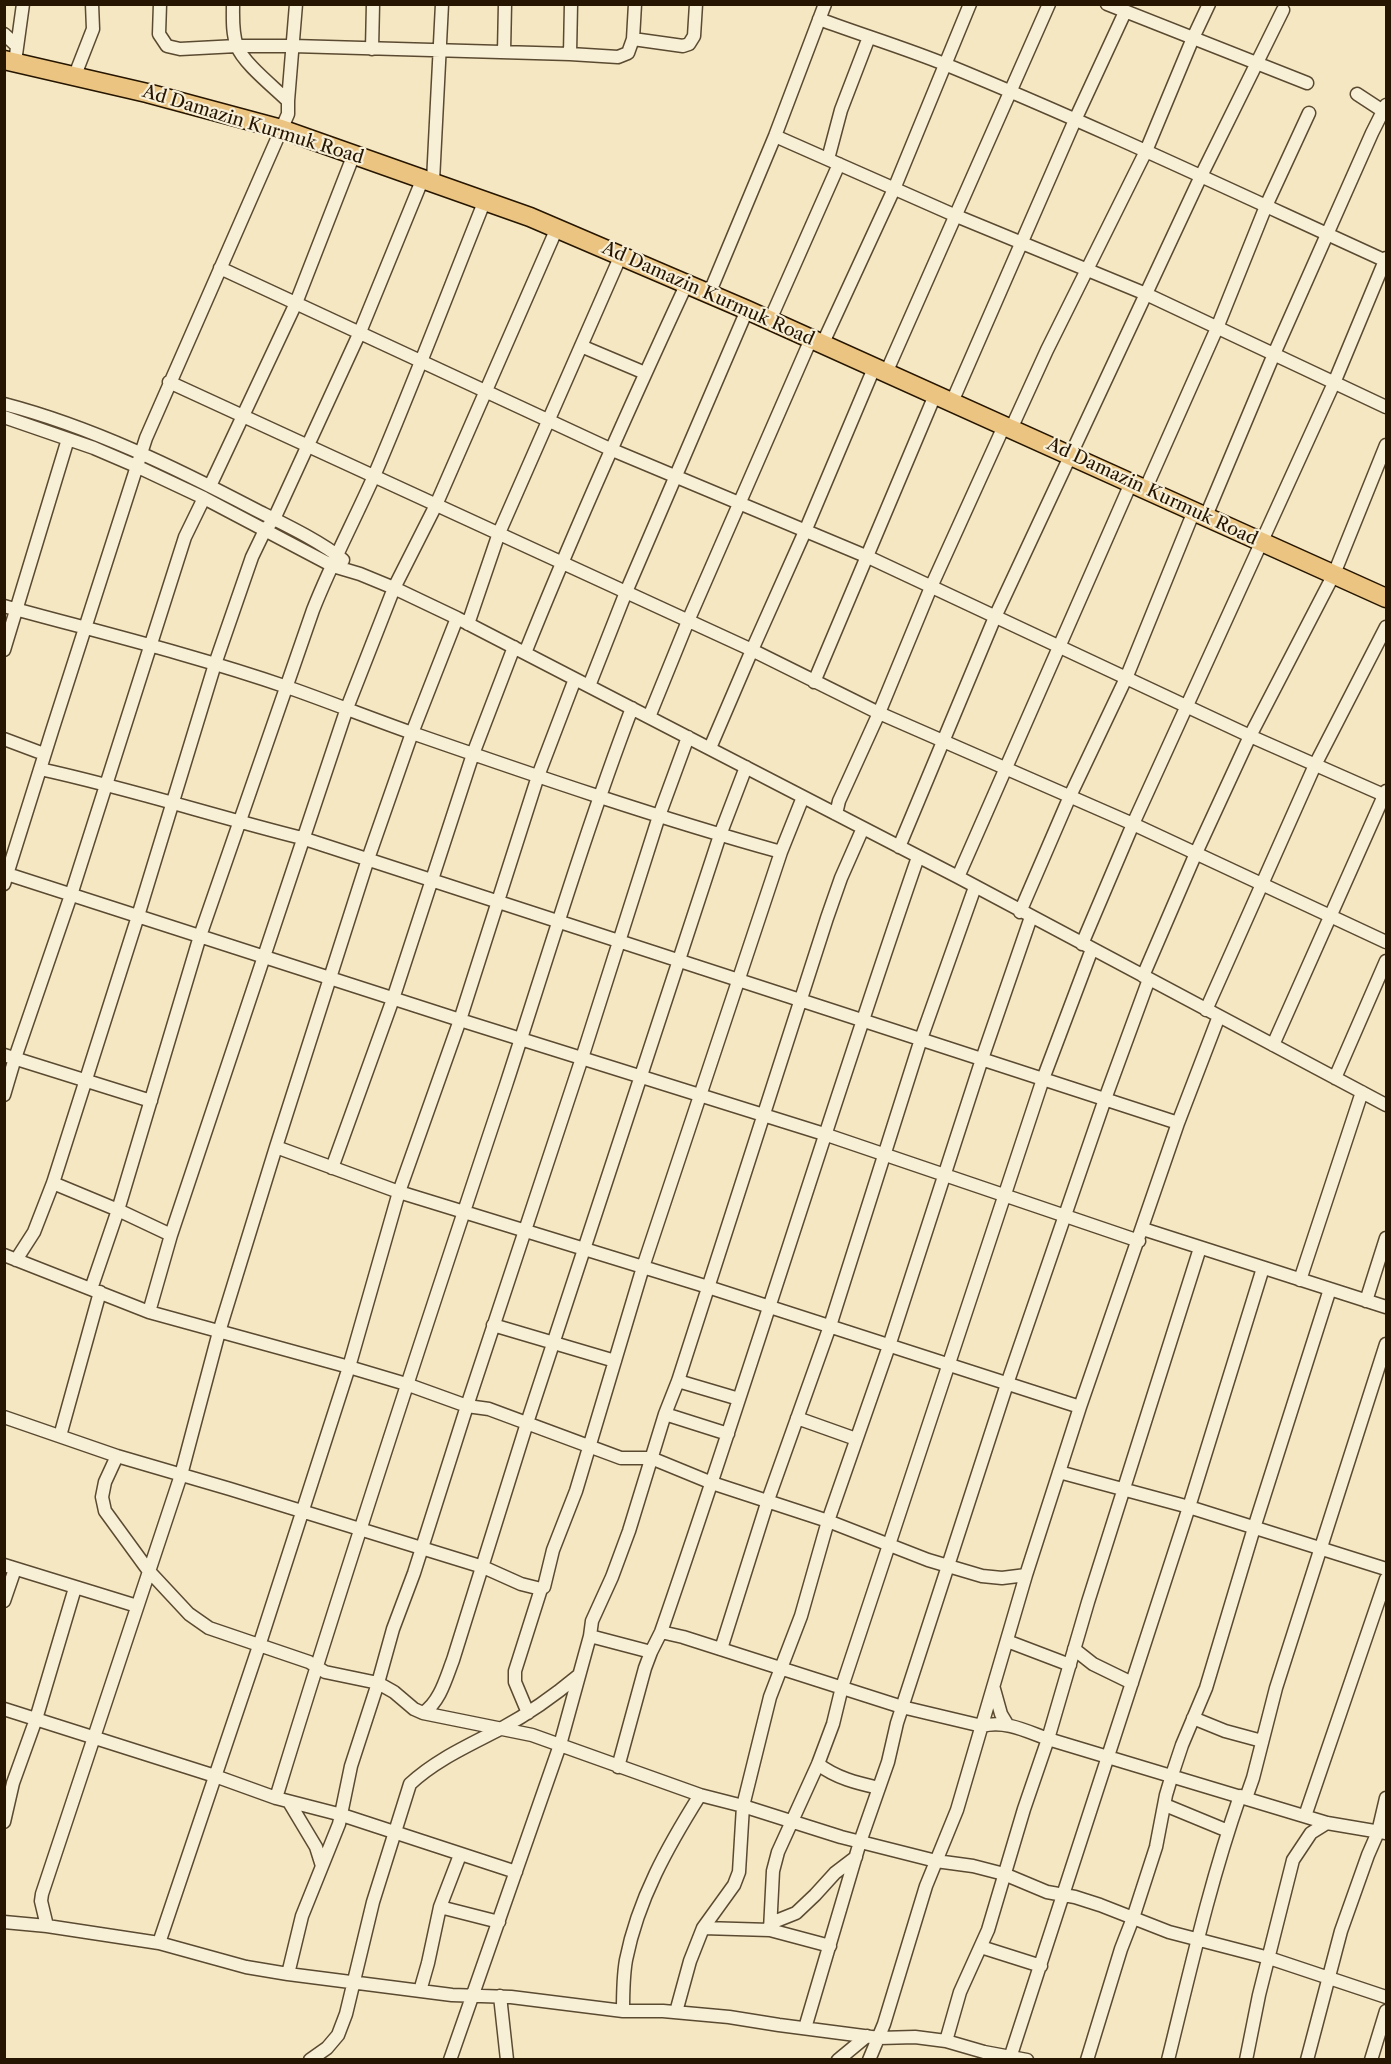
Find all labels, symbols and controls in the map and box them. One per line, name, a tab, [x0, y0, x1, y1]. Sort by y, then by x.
street label: Ad Damazin Kurmuk Road	[140, 81, 366, 169]
street label: Ad Damazin Kurmuk Road	[598, 237, 818, 351]
street label: Ad Damazin Kurmuk Road	[1043, 434, 1261, 550]

